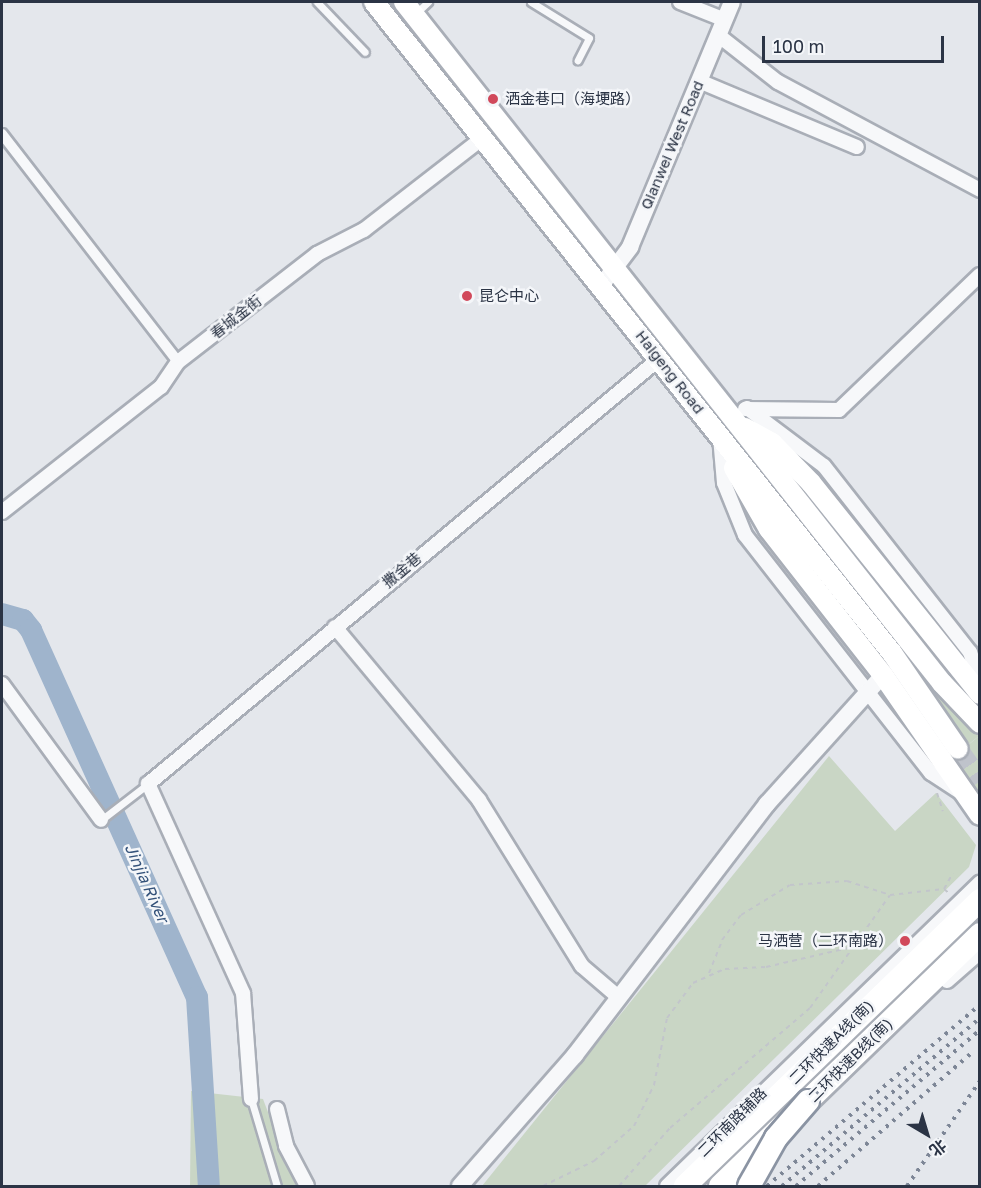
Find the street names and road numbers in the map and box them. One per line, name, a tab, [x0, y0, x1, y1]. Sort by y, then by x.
street label: Qianwei West Road	[637, 78, 707, 212]
street label: 春城金街	[207, 291, 265, 343]
street label: Haigeng Road	[632, 327, 708, 417]
street label: 撒金巷	[379, 549, 425, 591]
street label: 二环快速A线(南)	[785, 996, 877, 1088]
street label: 二环快速B线(南)	[804, 1014, 896, 1106]
street label: 二环南路辅路	[694, 1084, 770, 1160]

